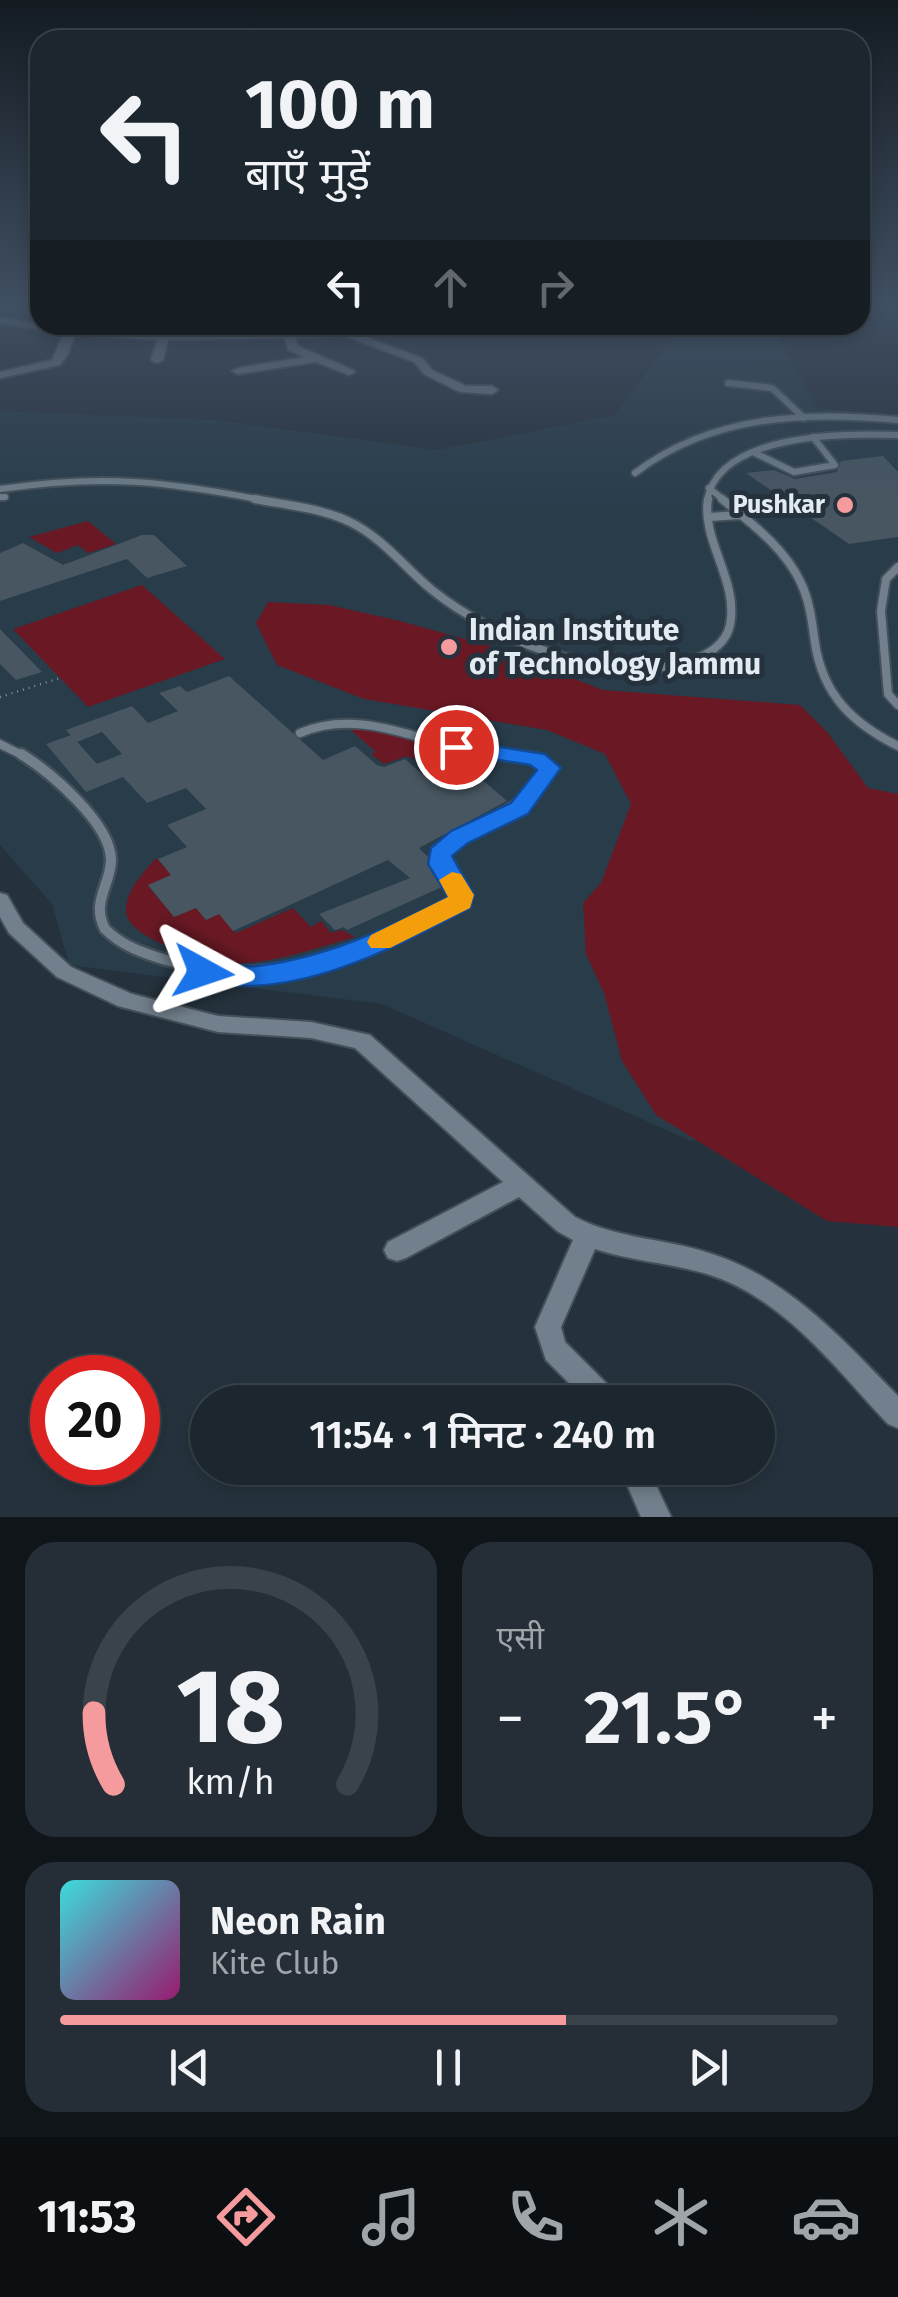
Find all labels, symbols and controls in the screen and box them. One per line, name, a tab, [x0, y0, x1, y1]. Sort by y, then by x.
text: 100 m	[245, 63, 435, 147]
icon: left	[80, 70, 210, 200]
text: बाएँ मुड़ें	[245, 148, 370, 202]
icon: left	[318, 260, 373, 315]
icon: ahead	[423, 260, 478, 315]
icon: right	[528, 260, 583, 315]
place label: Pushkar	[733, 490, 826, 520]
marker: Pushkar	[834, 494, 856, 516]
place label: Indian Institute of Technology Jammu	[469, 612, 761, 682]
marker: Indian Institute of Technology Jammu	[438, 636, 460, 658]
pin	[414, 705, 499, 790]
icon: arrive	[429, 720, 484, 775]
position arrow	[151, 920, 255, 1024]
speed limit sign: 20	[30, 1355, 160, 1485]
text: 11:54 · 1 मिनट · 240 m	[309, 1412, 656, 1458]
text: एसी	[497, 1619, 544, 1657]
text: 18	[176, 1645, 285, 1770]
text: 21.5°	[584, 1673, 751, 1763]
text: −	[497, 1686, 524, 1752]
text: +	[811, 1686, 838, 1752]
text: km/h	[187, 1761, 275, 1803]
text: Neon Rain	[210, 1898, 386, 1944]
text: Kite Club	[210, 1944, 339, 1982]
icon: previous	[162, 2040, 217, 2095]
icon: pause	[421, 2040, 476, 2095]
icon: next	[681, 2040, 736, 2095]
icon: directions	[211, 2182, 281, 2252]
icon: music	[356, 2182, 426, 2252]
icon: phone	[501, 2182, 571, 2252]
icon: climate	[646, 2182, 716, 2252]
icon: car	[791, 2182, 861, 2252]
text: 11:53	[37, 2190, 137, 2244]

